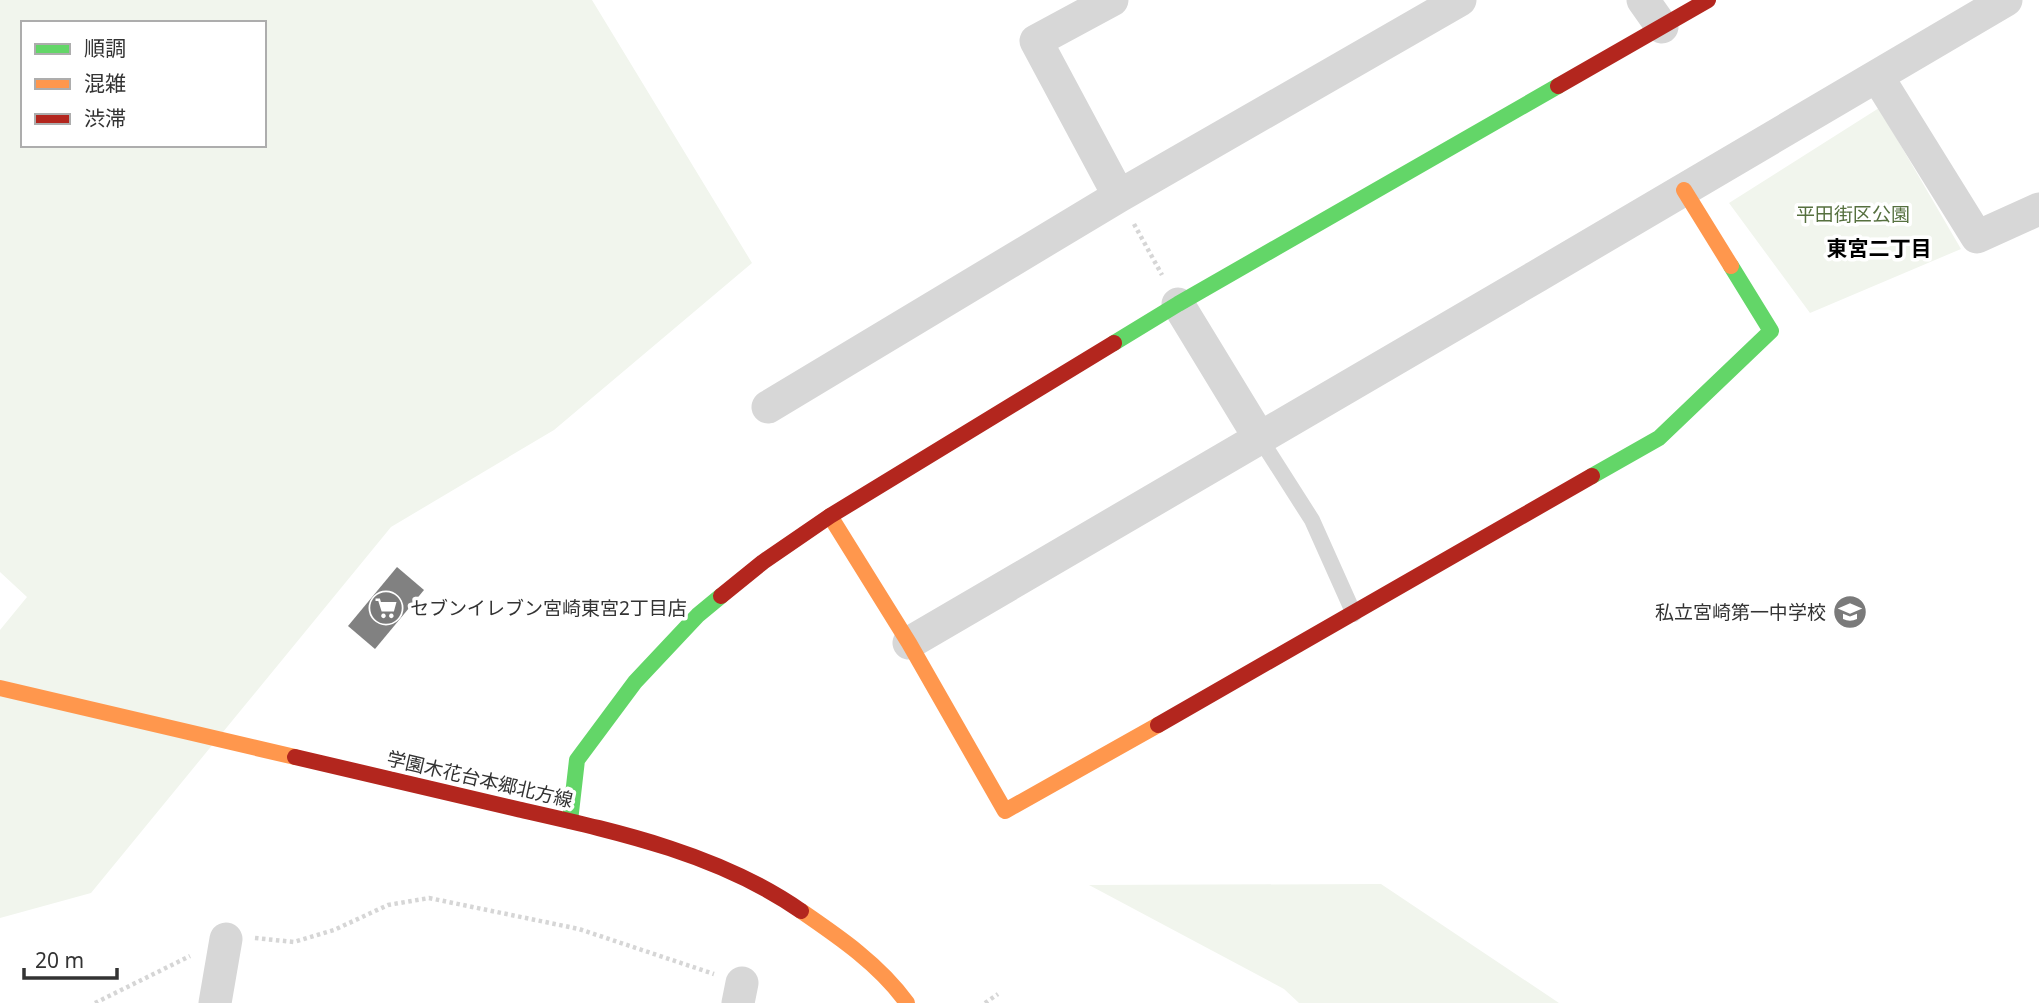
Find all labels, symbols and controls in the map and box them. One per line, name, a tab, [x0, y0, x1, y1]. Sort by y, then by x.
legend	[21, 21, 266, 147]
text: 順調	[84, 34, 126, 62]
text: 混雑	[84, 69, 126, 97]
text: 渋滞	[84, 104, 126, 132]
park label: 平田街区公園	[1796, 201, 1910, 227]
district label: 東宮二丁目	[1827, 234, 1932, 262]
supermarket icon: セブンイレブン宮崎東宮2丁目店	[367, 589, 405, 627]
school or university icon: 私立宮崎第一中学校	[1831, 593, 1869, 631]
place label: セブンイレブン宮崎東宮2丁目店	[410, 595, 687, 621]
place label: 私立宮崎第一中学校	[1655, 599, 1826, 625]
street label: 学園木花台本郷北方線	[385, 745, 575, 813]
scale bar	[24, 936, 117, 980]
text: 20 m	[35, 946, 84, 974]

